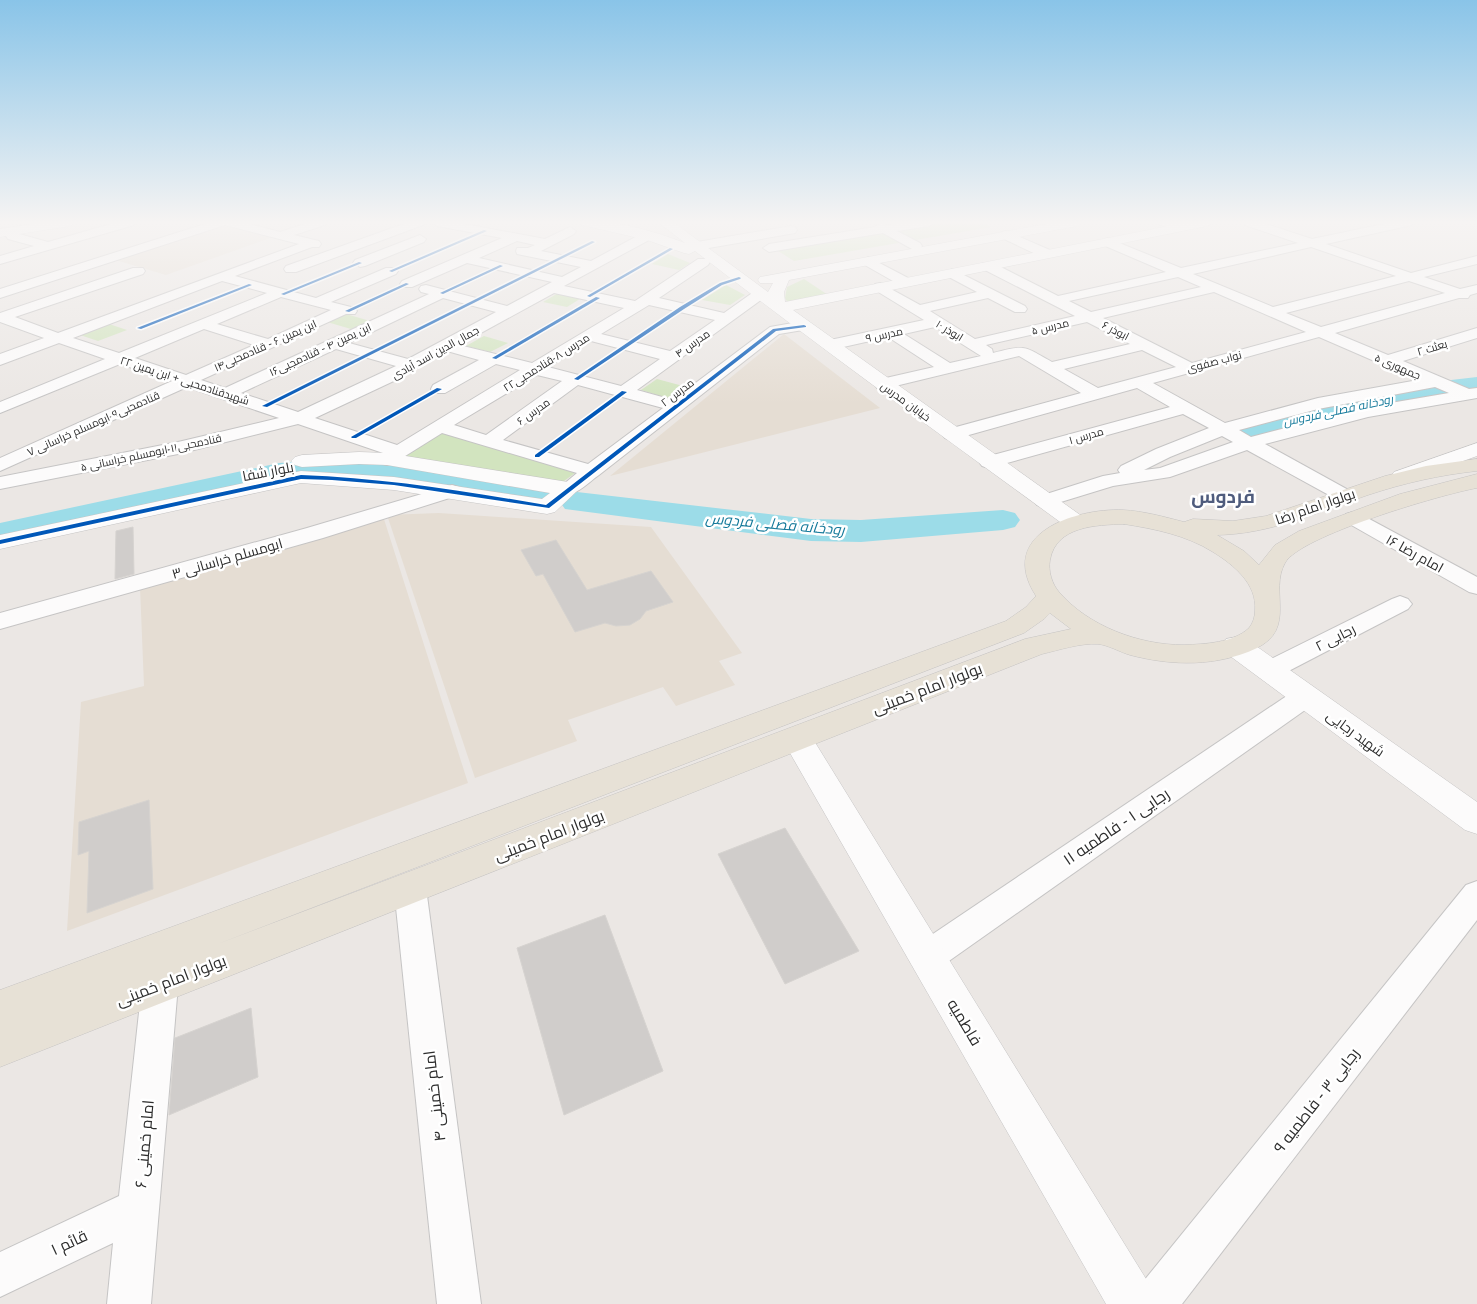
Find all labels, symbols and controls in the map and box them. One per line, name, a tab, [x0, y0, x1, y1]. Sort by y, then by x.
street label: مدرس ۵	[1030, 314, 1070, 338]
street label: ابن یمین ۶ - قنادمحبی۱۴	[211, 316, 319, 374]
street label: ابوذر ۱۰	[934, 316, 966, 344]
street label: ابوذر ۶	[1100, 317, 1132, 343]
street label: ابن یمین ۴ - قنادمجبی۱۶	[267, 319, 373, 379]
street label: جمال الدین اسد آبادی	[389, 322, 481, 382]
street label: مدرس ۹	[864, 323, 904, 345]
street label: مدرس ۴	[672, 326, 712, 360]
street label: مدرس ۸-قنادمحبی۲۲	[500, 329, 592, 395]
street label: بعثت ۲	[1415, 335, 1449, 359]
street label: نواب صفوی	[1185, 346, 1243, 376]
street label: جمهوری ۵	[1373, 350, 1423, 382]
street label: شهیدقنادمحبی + ابن یمین ۲۲	[119, 352, 251, 408]
street label: مدرس ۲	[657, 375, 697, 409]
street label: خیابان مدرس	[878, 378, 934, 424]
street label: قنادمحبی۹-ابومسلم خراسانی ۷	[24, 387, 162, 460]
water label: رودخانه فصلی فردوس	[1282, 390, 1395, 430]
street label: مدرس ۶	[513, 394, 553, 428]
street label: مدرس ۱	[1067, 423, 1105, 447]
street label: قنادمحبی۱۱-ابومسلم خراسانی ۵	[79, 430, 223, 475]
street label: بلوار شفا	[241, 457, 295, 485]
district label: فردوس	[1191, 483, 1255, 509]
street label: بولوار امام رضا	[1272, 483, 1358, 530]
water label: رودخانه فصلی فردوس	[705, 507, 846, 539]
street label: امام رضا ۱۶	[1382, 529, 1447, 578]
street label: ابومسلم خراسانی ۳	[169, 533, 285, 584]
street label: رجایی ۲	[1312, 619, 1358, 655]
street label: بولوار امام خمینی	[869, 657, 986, 720]
street label: شهید رجایی	[1323, 705, 1389, 761]
street label: رجایی ۱ - فاطمیه ۱۱	[1058, 782, 1174, 870]
street label: بولوار امام خمینی	[491, 804, 608, 867]
street label: بولوار امام خمینی	[113, 949, 230, 1012]
street label: فاطمیه	[942, 994, 988, 1050]
street label: رجایی ۳ - فاطمیه ۹	[1268, 1043, 1364, 1157]
street label: امام خمینی ۴	[418, 1049, 451, 1143]
street label: امام خمینی ۶	[129, 1099, 160, 1189]
street label: قائم ۱	[47, 1224, 91, 1261]

